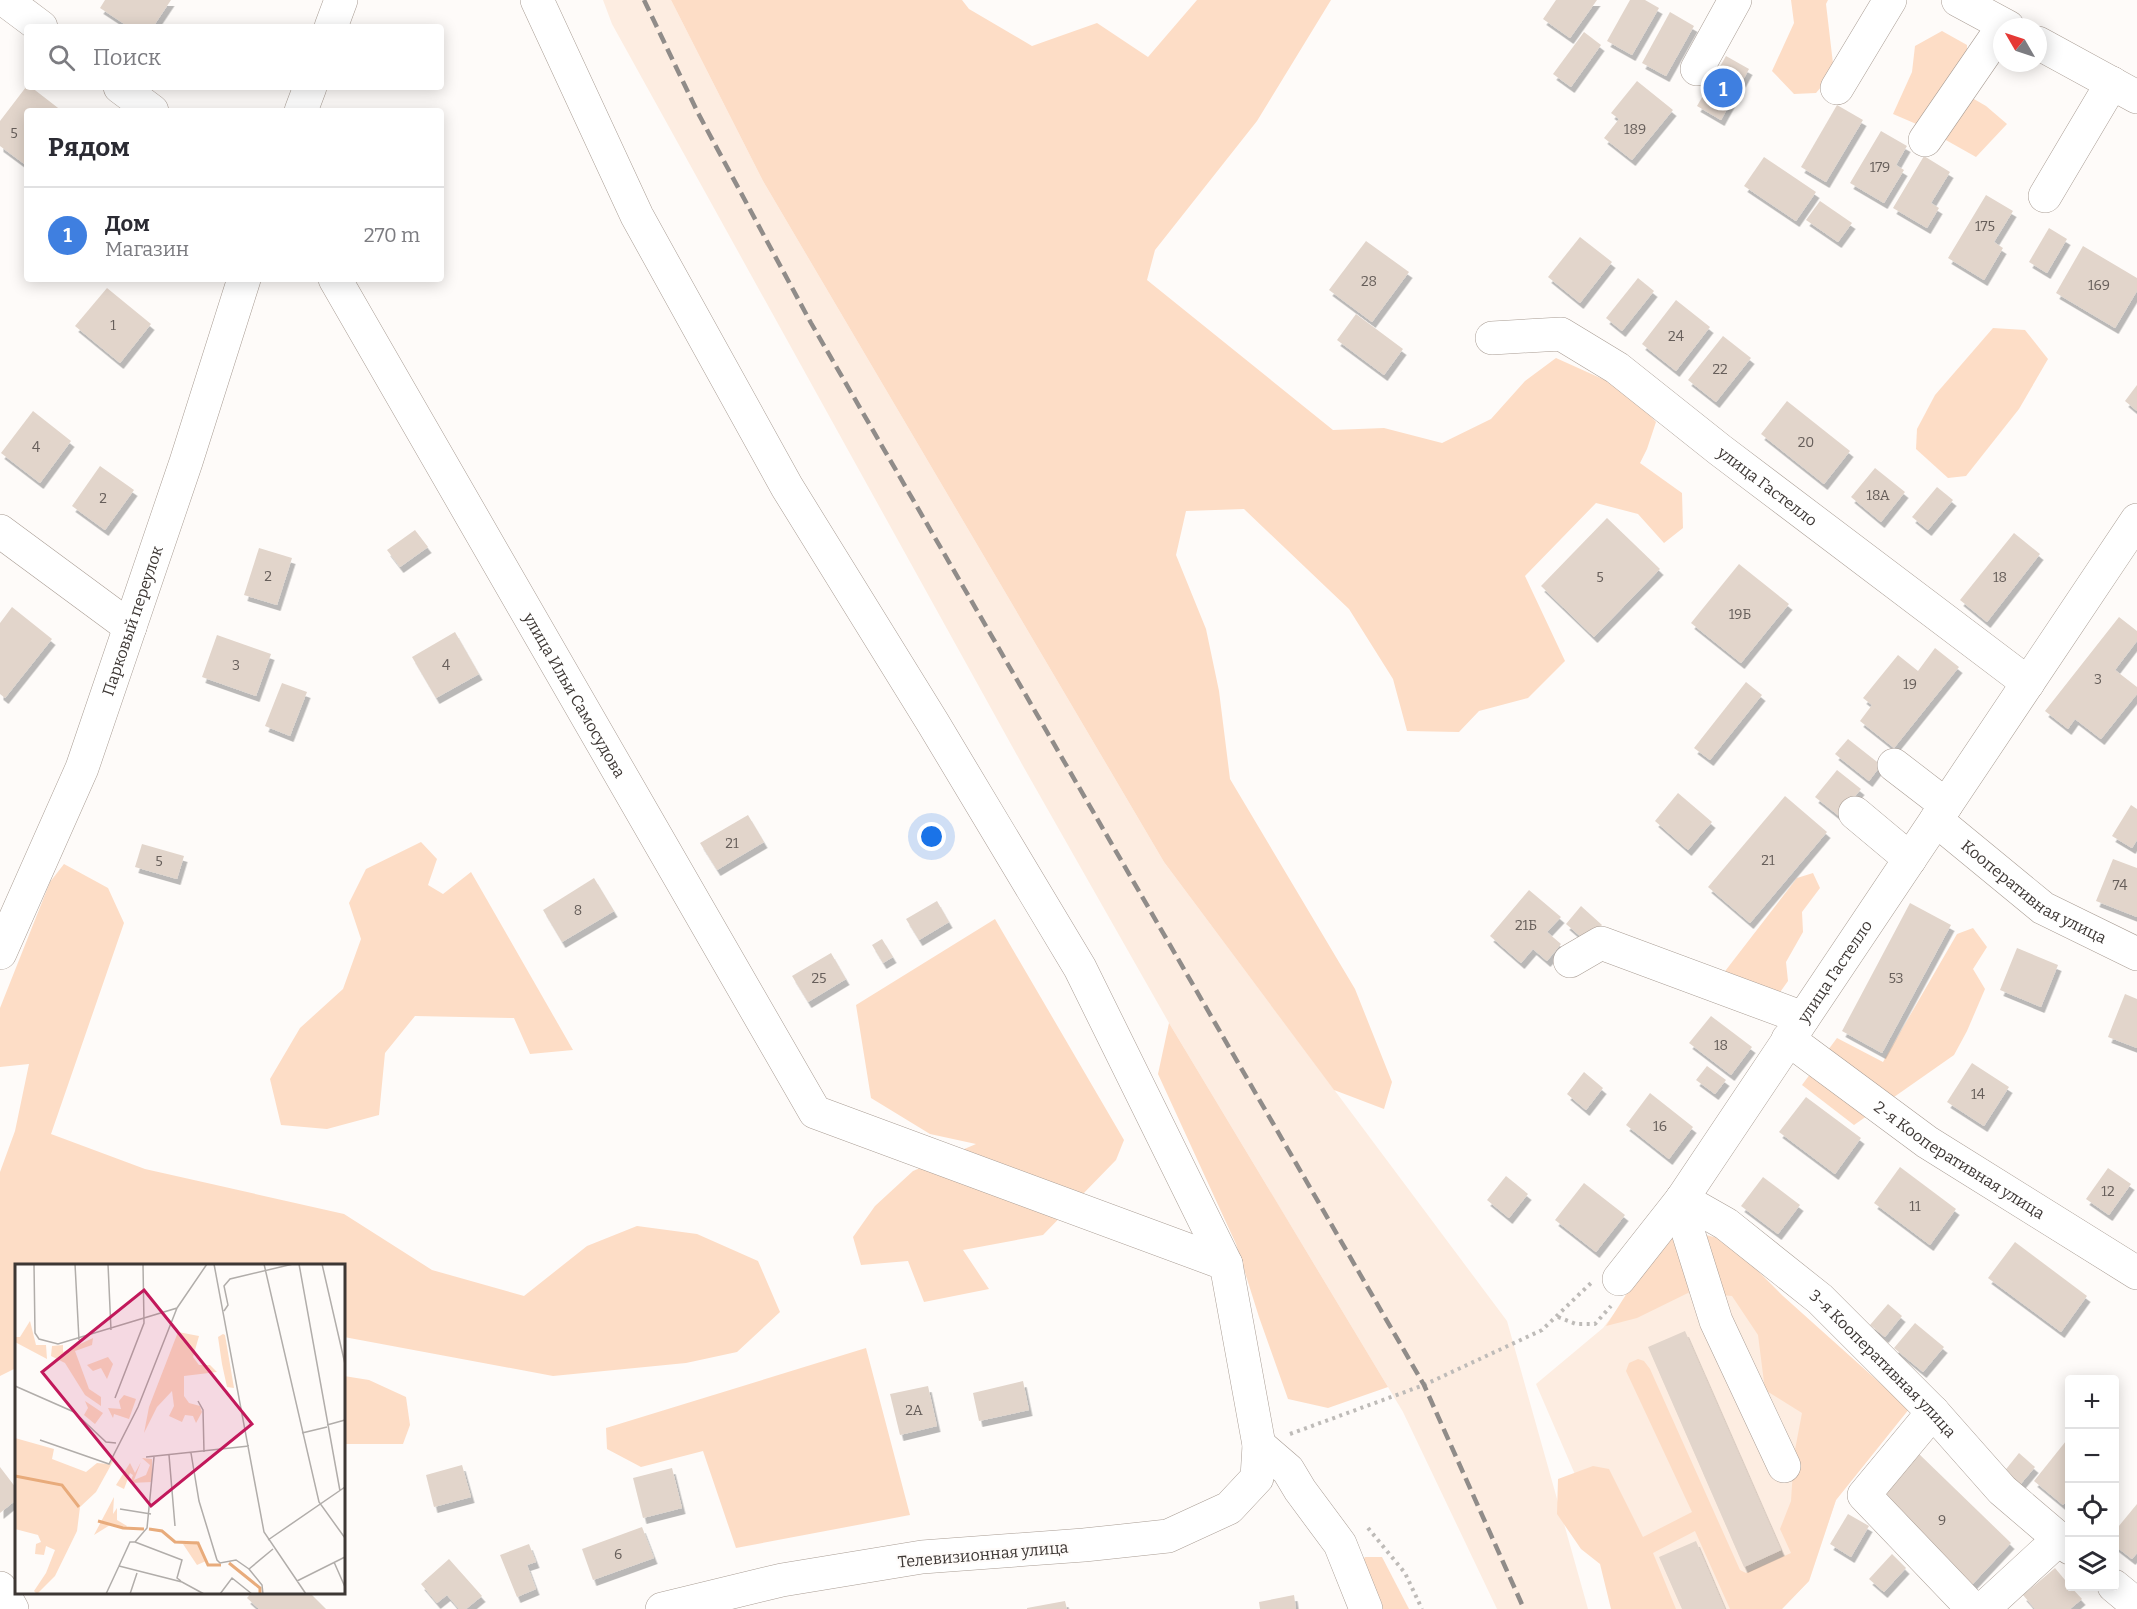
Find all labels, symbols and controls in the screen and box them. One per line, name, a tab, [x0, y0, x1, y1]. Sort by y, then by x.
north arrow	[1993, 18, 2047, 72]
search box	[24, 24, 444, 90]
icon: search	[45, 41, 78, 74]
text: Поиск	[93, 44, 161, 71]
pin: 1	[1704, 66, 1742, 110]
house number: 189	[1624, 121, 1646, 138]
house number: 5	[10, 125, 18, 142]
text: Рядом	[48, 132, 130, 163]
house number: 179	[1870, 159, 1890, 176]
text: Дом	[105, 210, 150, 237]
house number: 175	[1975, 218, 1995, 235]
text: 1	[63, 223, 72, 247]
text: 270 m	[364, 223, 420, 247]
text: Магазин	[105, 237, 189, 261]
house number: 28	[1361, 273, 1377, 290]
house number: 169	[2088, 277, 2110, 294]
house number: 1	[110, 317, 116, 334]
house number: 24	[1668, 328, 1684, 345]
house number: 22	[1712, 361, 1728, 378]
house number: 20	[1798, 434, 1814, 451]
house number: 4	[32, 439, 40, 456]
street label: улица Гастелло	[1713, 442, 1821, 530]
house number: 18А	[1866, 487, 1890, 504]
house number: 2	[99, 490, 107, 507]
street label: Парковый переулок	[98, 543, 167, 698]
house number: 2	[264, 568, 272, 585]
house number: 5	[1596, 569, 1604, 586]
house number: 18	[1993, 569, 2007, 586]
house number: 19Б	[1729, 606, 1751, 623]
street label: улица Ильи Самосудова	[519, 608, 629, 781]
house number: 3	[232, 657, 240, 674]
house number: 4	[442, 657, 450, 674]
house number: 3	[2094, 671, 2102, 688]
house number: 19	[1903, 676, 1917, 693]
your location	[917, 822, 946, 851]
house number: 21	[725, 835, 739, 852]
street label: Кооперативная улица	[1957, 836, 2110, 948]
house number: 21	[1761, 852, 1775, 869]
house number: 5	[155, 853, 163, 870]
house number: 74	[2112, 877, 2128, 894]
house number: 8	[574, 902, 582, 919]
street label: улица Гастелло	[1793, 916, 1876, 1027]
house number: 21Б	[1515, 917, 1537, 934]
house number: 25	[811, 970, 827, 987]
house number: 53	[1888, 970, 1904, 987]
house number: 18	[1714, 1037, 1728, 1054]
house number: 14	[1971, 1086, 1985, 1103]
street label: 2-я Кооперативная улица	[1870, 1097, 2048, 1223]
house number: 16	[1653, 1118, 1667, 1135]
house number: 12	[2101, 1183, 2115, 1200]
house number: 11	[1909, 1198, 1921, 1215]
inset map	[15, 1264, 345, 1594]
street label: 3-я Кооперативная улица	[1806, 1286, 1960, 1442]
map controls	[2065, 1375, 2119, 1591]
button: +	[2065, 1375, 2119, 1429]
house number: 2А	[905, 1402, 923, 1419]
button: −	[2065, 1429, 2119, 1483]
button: locate	[2065, 1483, 2119, 1537]
house number: 9	[1938, 1512, 1946, 1529]
button: layers	[2065, 1537, 2119, 1591]
street label: Телевизионная улица	[897, 1538, 1069, 1571]
house number: 6	[614, 1546, 622, 1563]

